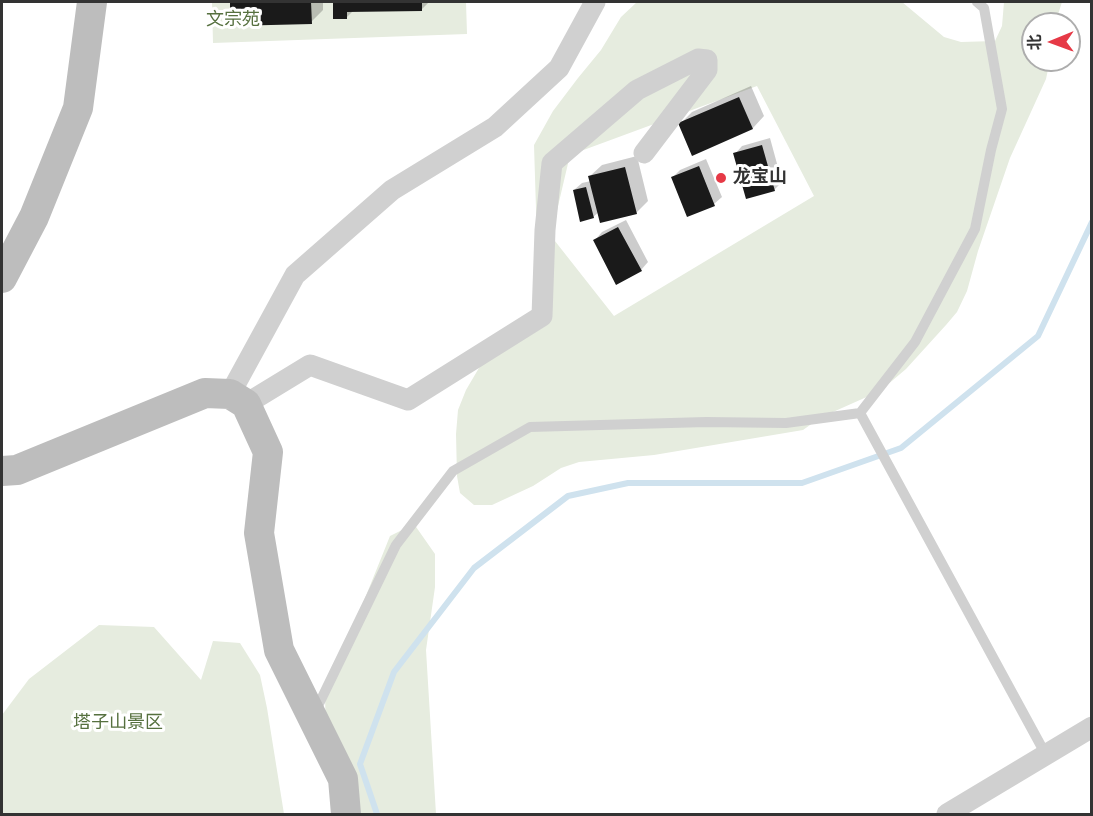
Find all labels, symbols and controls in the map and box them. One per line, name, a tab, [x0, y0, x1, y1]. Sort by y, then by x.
park label: 文宗苑	[206, 10, 260, 32]
north arrow	[1021, 12, 1081, 72]
text: 北	[1023, 34, 1046, 51]
place label: 龙宝山	[733, 167, 787, 189]
marker: 龙宝山	[714, 171, 728, 185]
park label: 塔子山景区	[73, 713, 163, 735]

